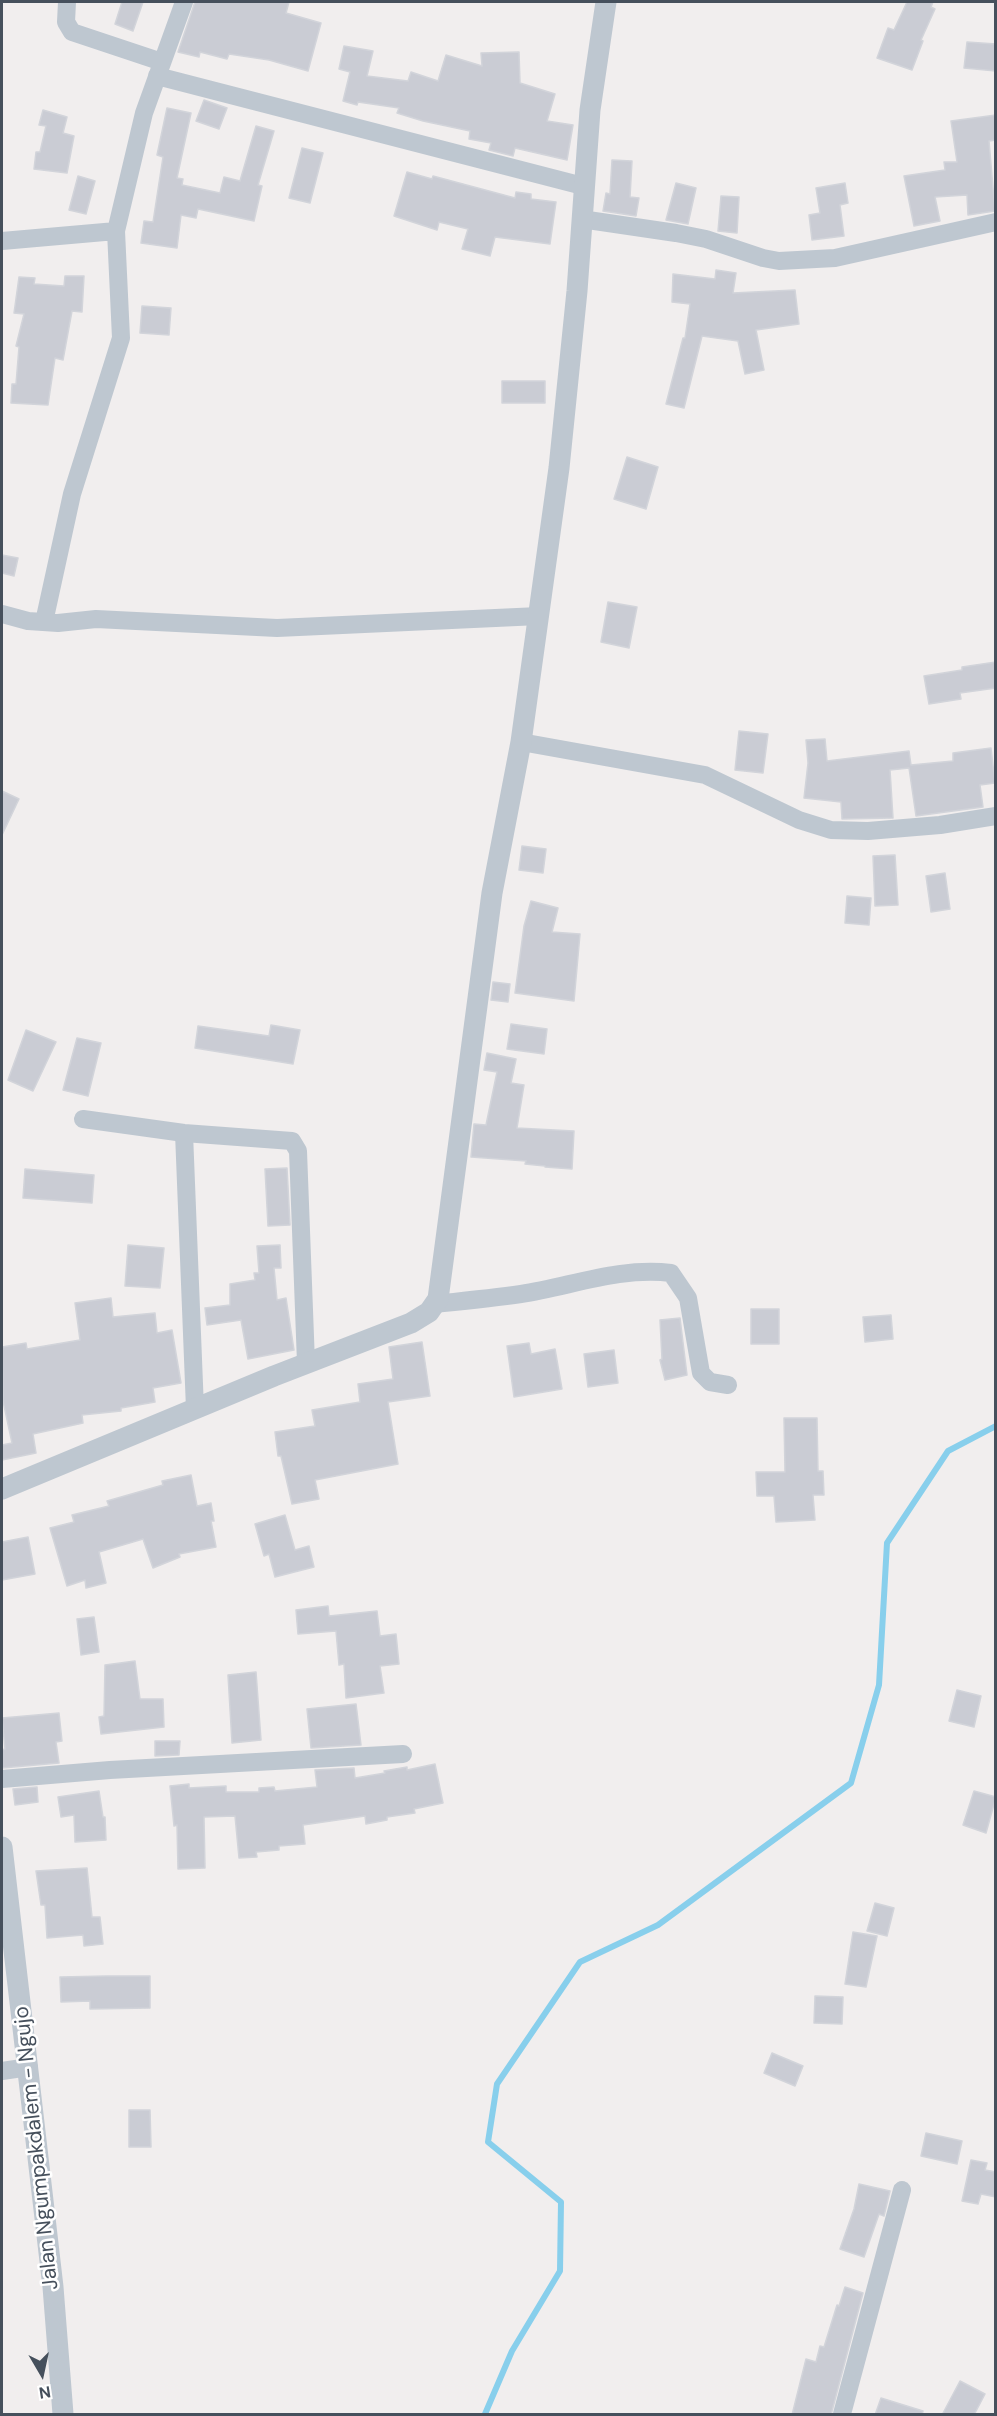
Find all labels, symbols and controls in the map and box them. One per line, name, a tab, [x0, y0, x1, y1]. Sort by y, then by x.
street label: Jalan Ngumpakdalem - Ngujo	[10, 2005, 64, 2291]
north arrow	[12, 2344, 72, 2404]
text: N	[37, 2381, 52, 2404]

